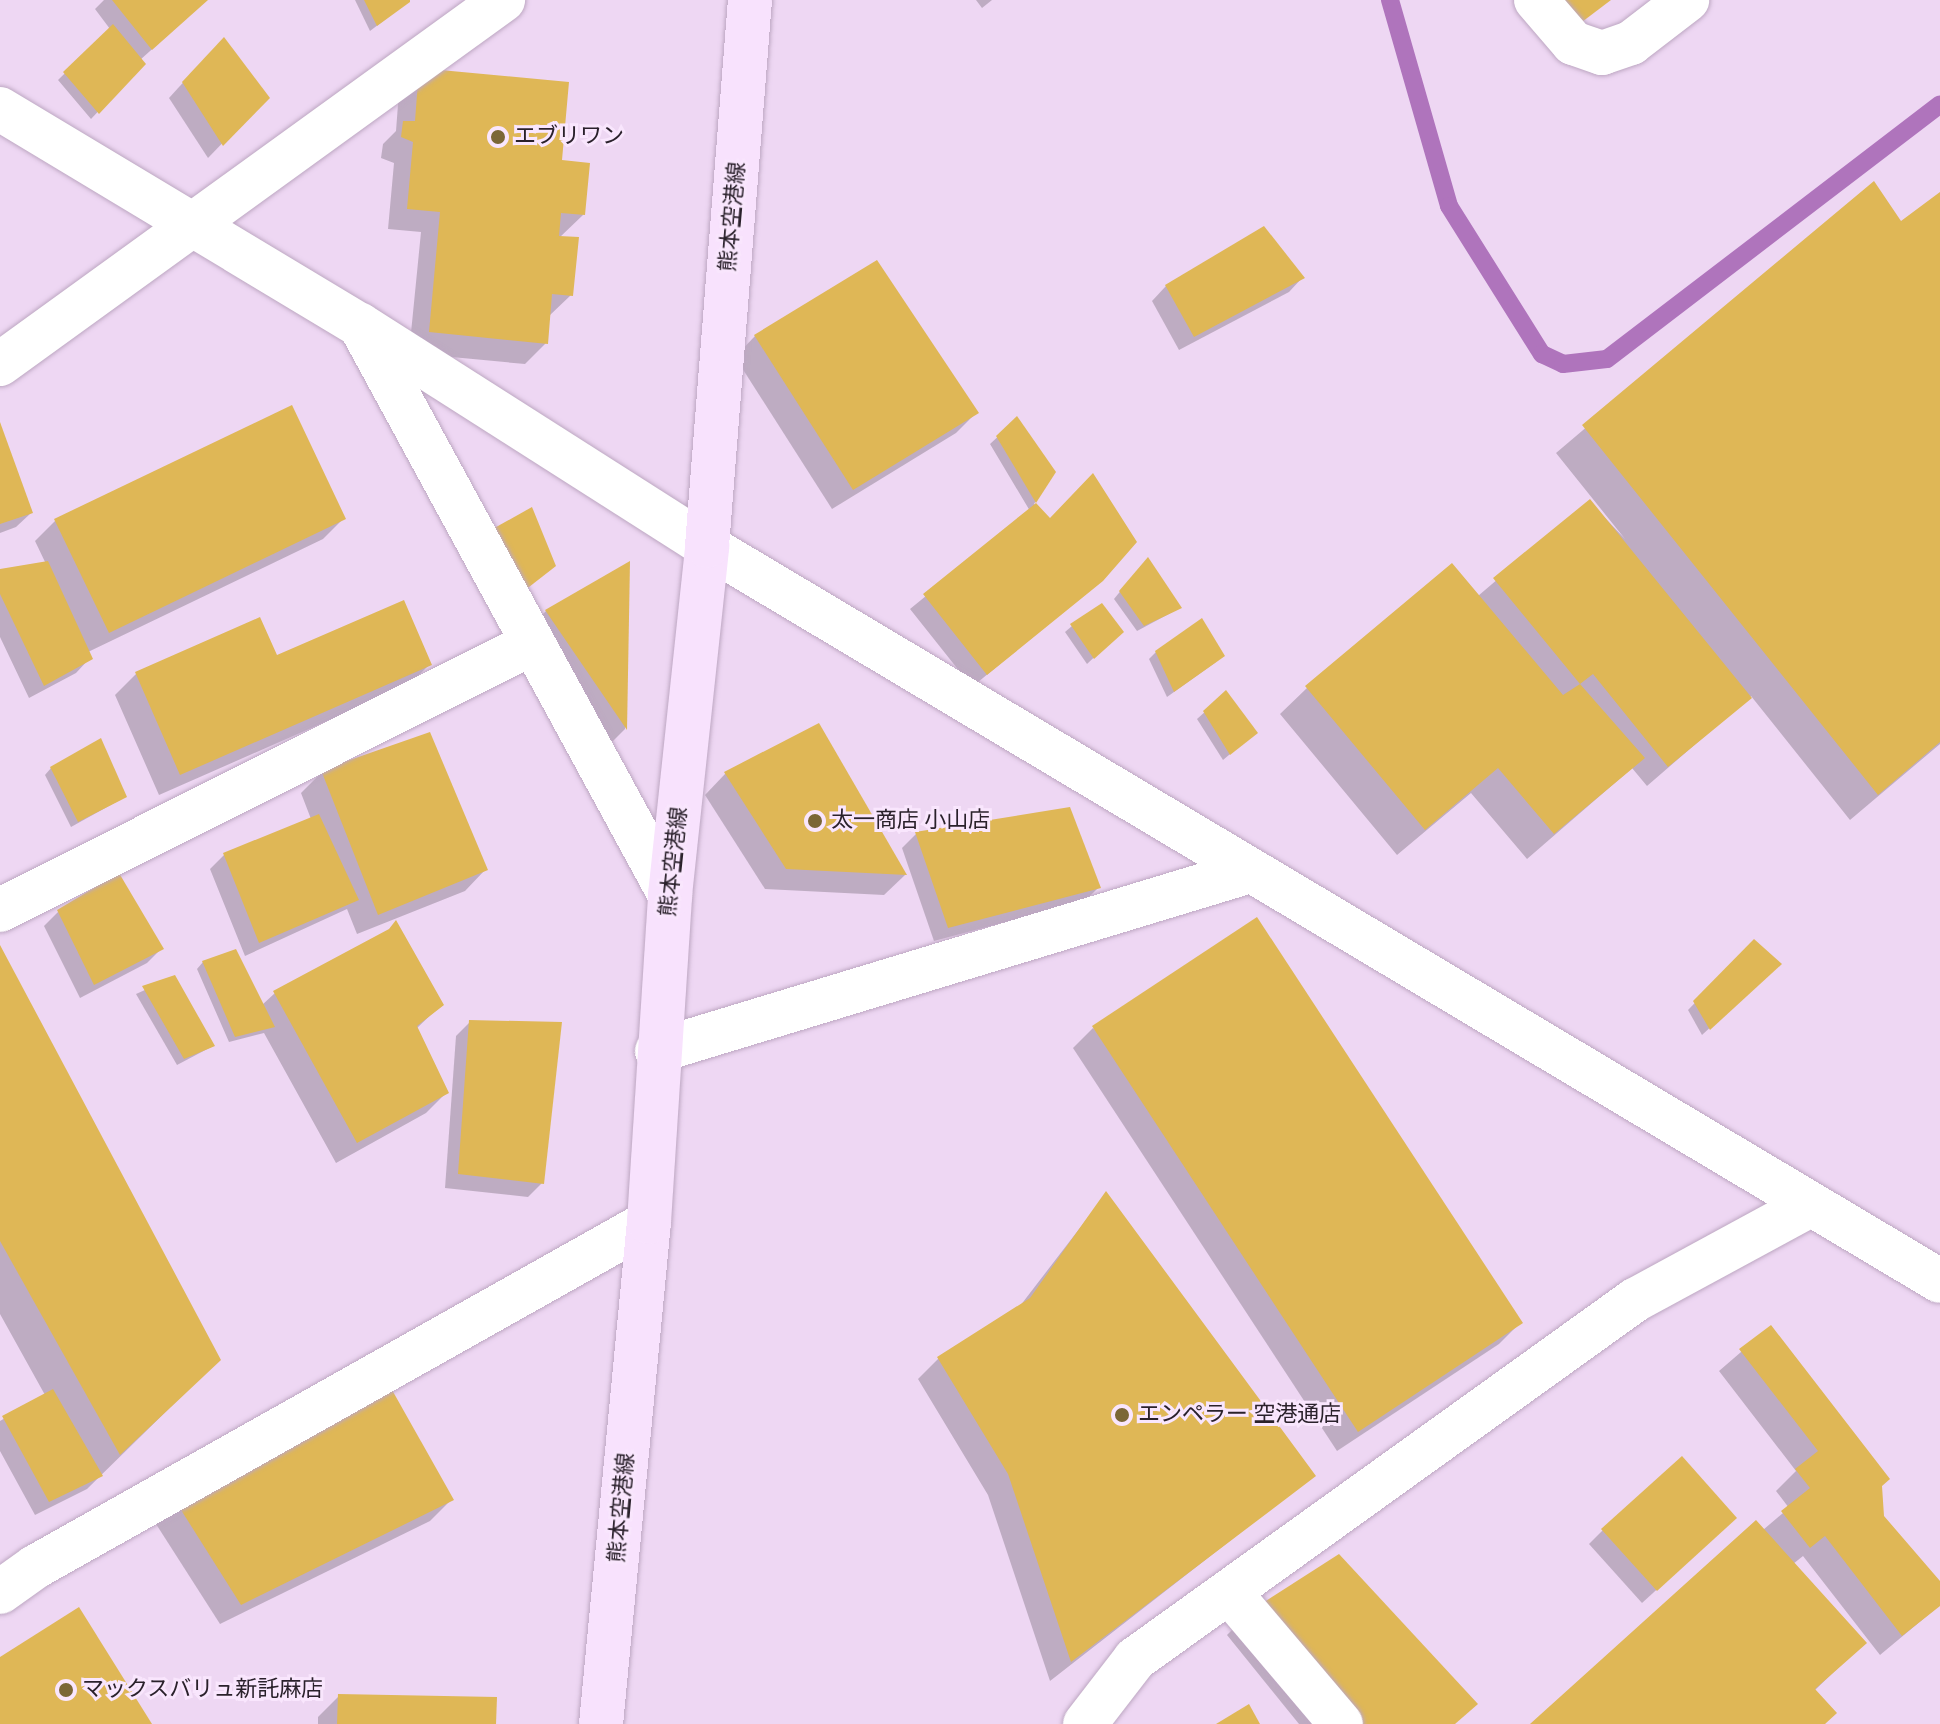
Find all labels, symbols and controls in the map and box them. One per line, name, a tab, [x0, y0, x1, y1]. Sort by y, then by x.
place label: エブリワン	[514, 124, 624, 150]
marker: エブリワン	[489, 128, 507, 146]
street label: 熊本空港線	[715, 161, 751, 273]
street label: 熊本空港線	[655, 806, 693, 918]
place label: 太一商店 小山店	[831, 808, 990, 834]
marker: 太一商店 小山店	[806, 812, 824, 830]
place label: エンペラー 空港通店	[1138, 1402, 1341, 1428]
marker: エンペラー 空港通店	[1113, 1406, 1131, 1424]
street label: 熊本空港線	[604, 1452, 640, 1564]
place label: マックスバリュ新託麻店	[82, 1677, 324, 1703]
marker: マックスバリュ新託麻店	[57, 1681, 75, 1699]

